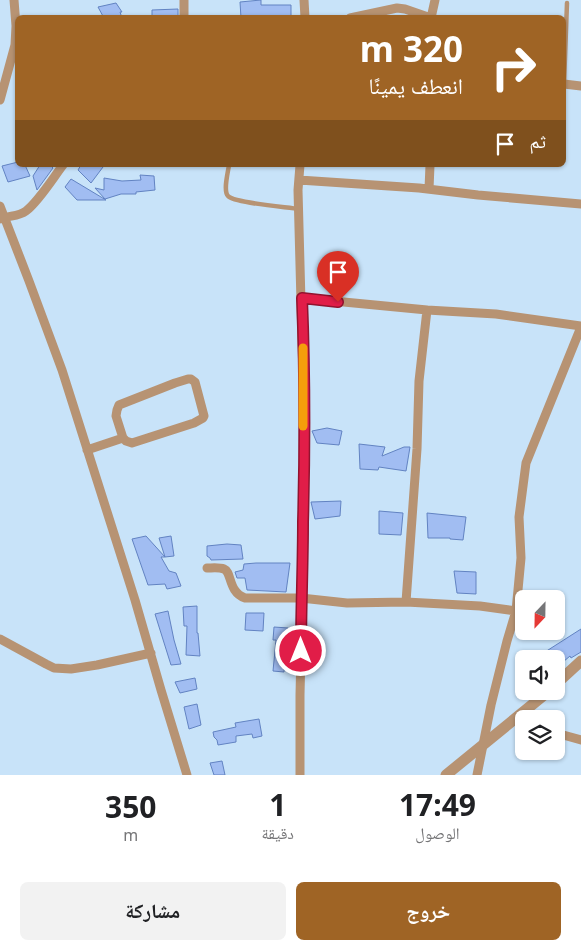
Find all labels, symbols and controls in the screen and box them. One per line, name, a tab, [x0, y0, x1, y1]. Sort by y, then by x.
text: 320 m	[360, 25, 463, 72]
icon: right	[481, 35, 546, 100]
text: انعطف يمينًا	[369, 70, 463, 100]
text: ثم	[529, 128, 546, 154]
icon: arrive	[491, 130, 519, 158]
pin	[317, 251, 359, 302]
icon: arrive	[324, 258, 352, 286]
north arrow	[515, 590, 565, 640]
map controls	[515, 590, 565, 760]
position arrow	[274, 624, 326, 676]
button: sound	[515, 650, 565, 700]
button: layers	[515, 710, 565, 760]
text: 1	[269, 784, 286, 825]
text: 17:49	[399, 784, 476, 825]
text: 350	[105, 786, 156, 827]
text: دقيقة	[261, 822, 294, 844]
text: الوصول	[415, 822, 460, 844]
text: m	[123, 824, 138, 846]
button: مشاركة	[20, 882, 286, 940]
button: خروج	[296, 882, 561, 940]

